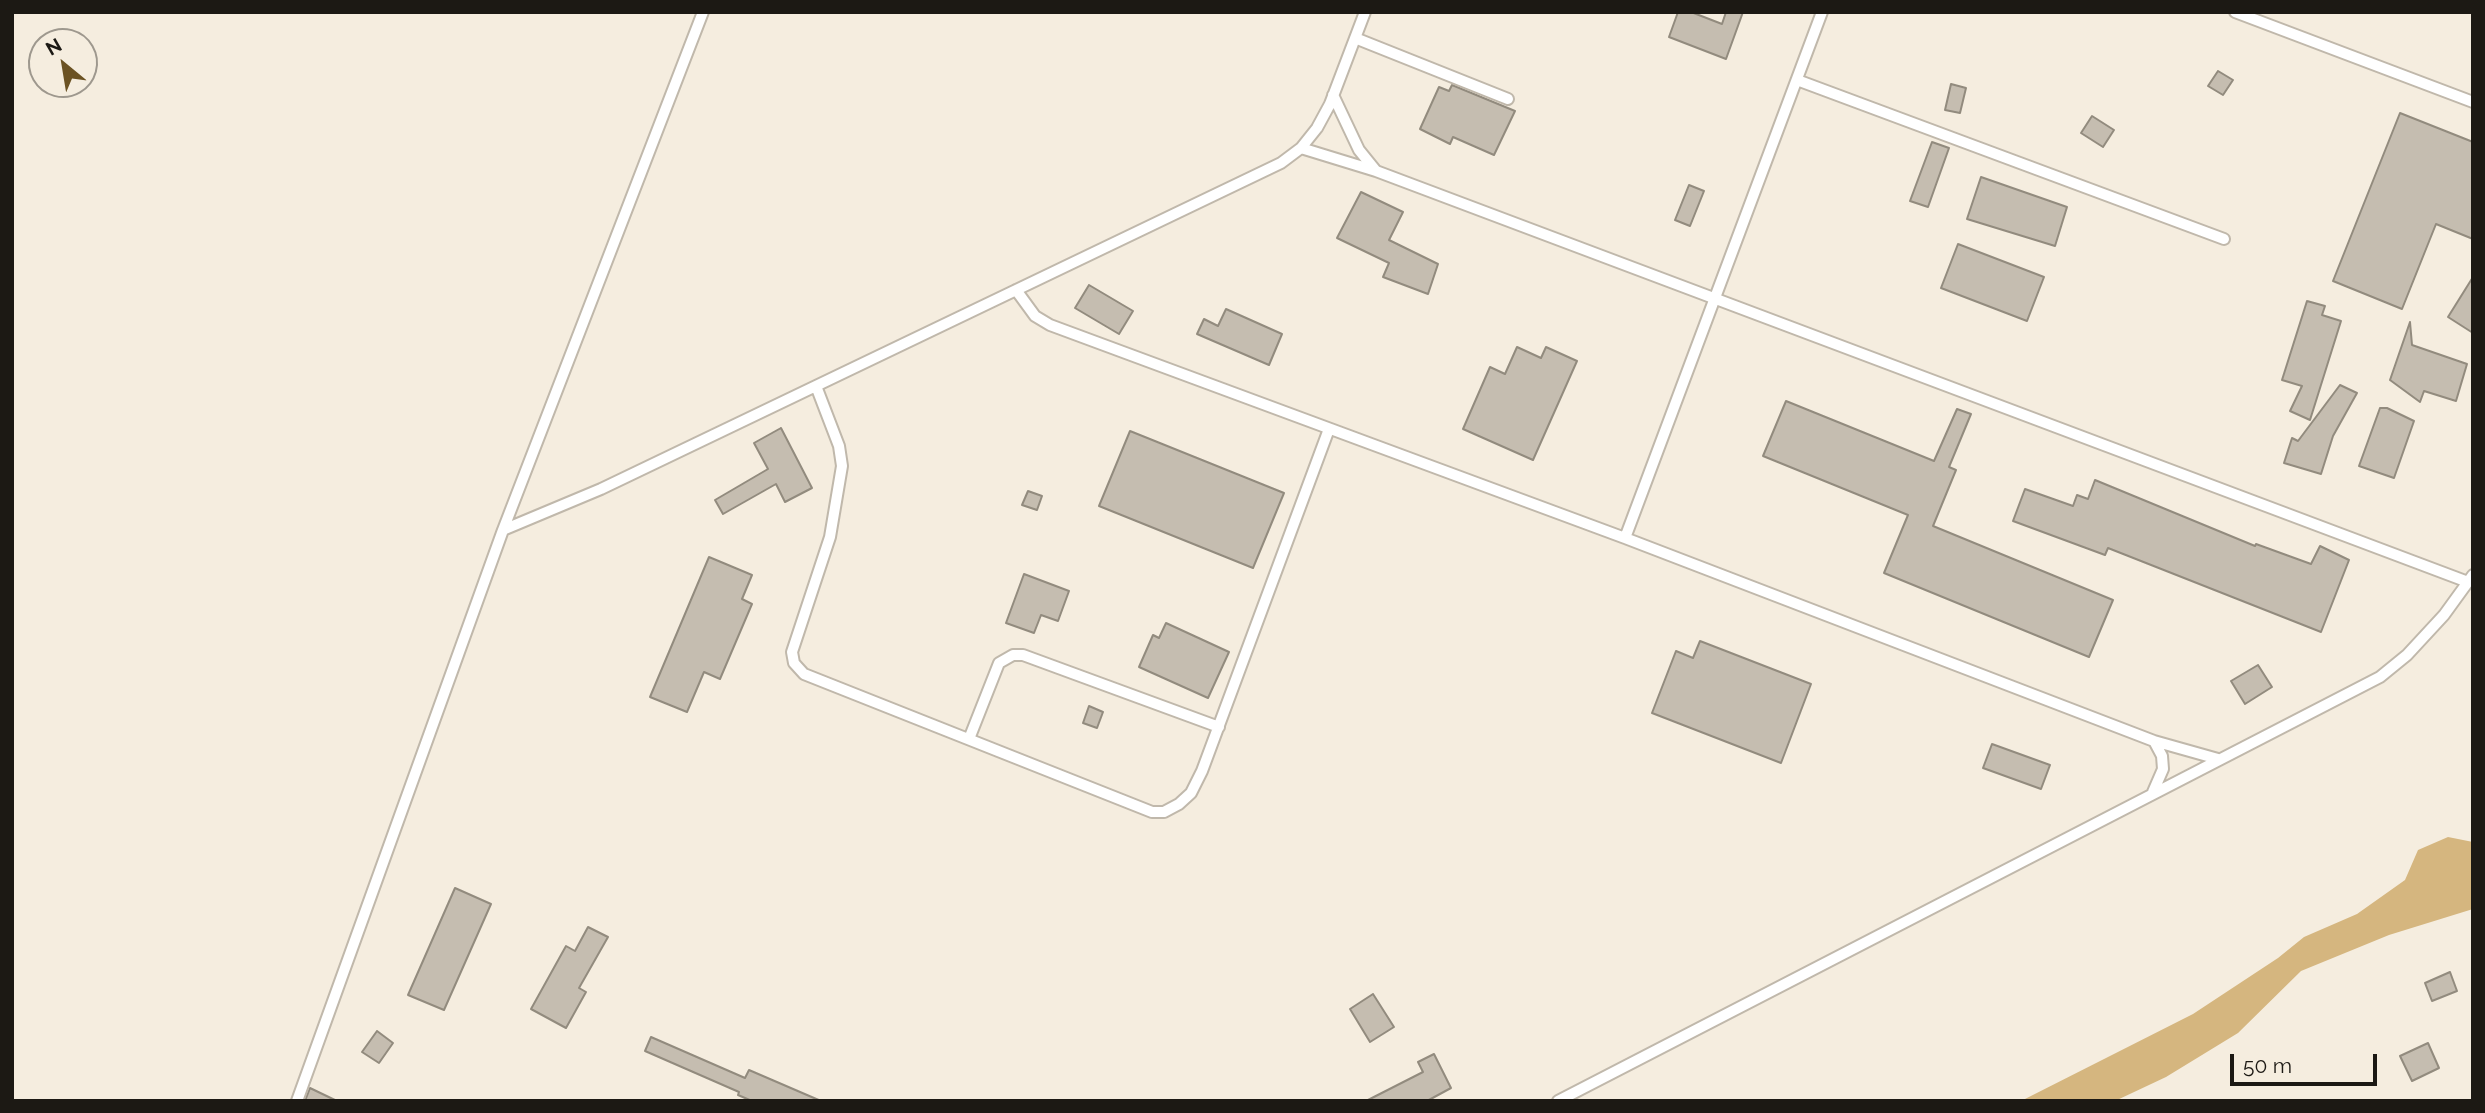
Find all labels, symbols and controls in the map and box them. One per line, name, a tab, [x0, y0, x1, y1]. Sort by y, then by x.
north arrow	[28, 28, 98, 98]
text: N	[42, 33, 65, 60]
scale bar	[2233, 1040, 2380, 1084]
text: 50 m	[2243, 1053, 2292, 1078]

